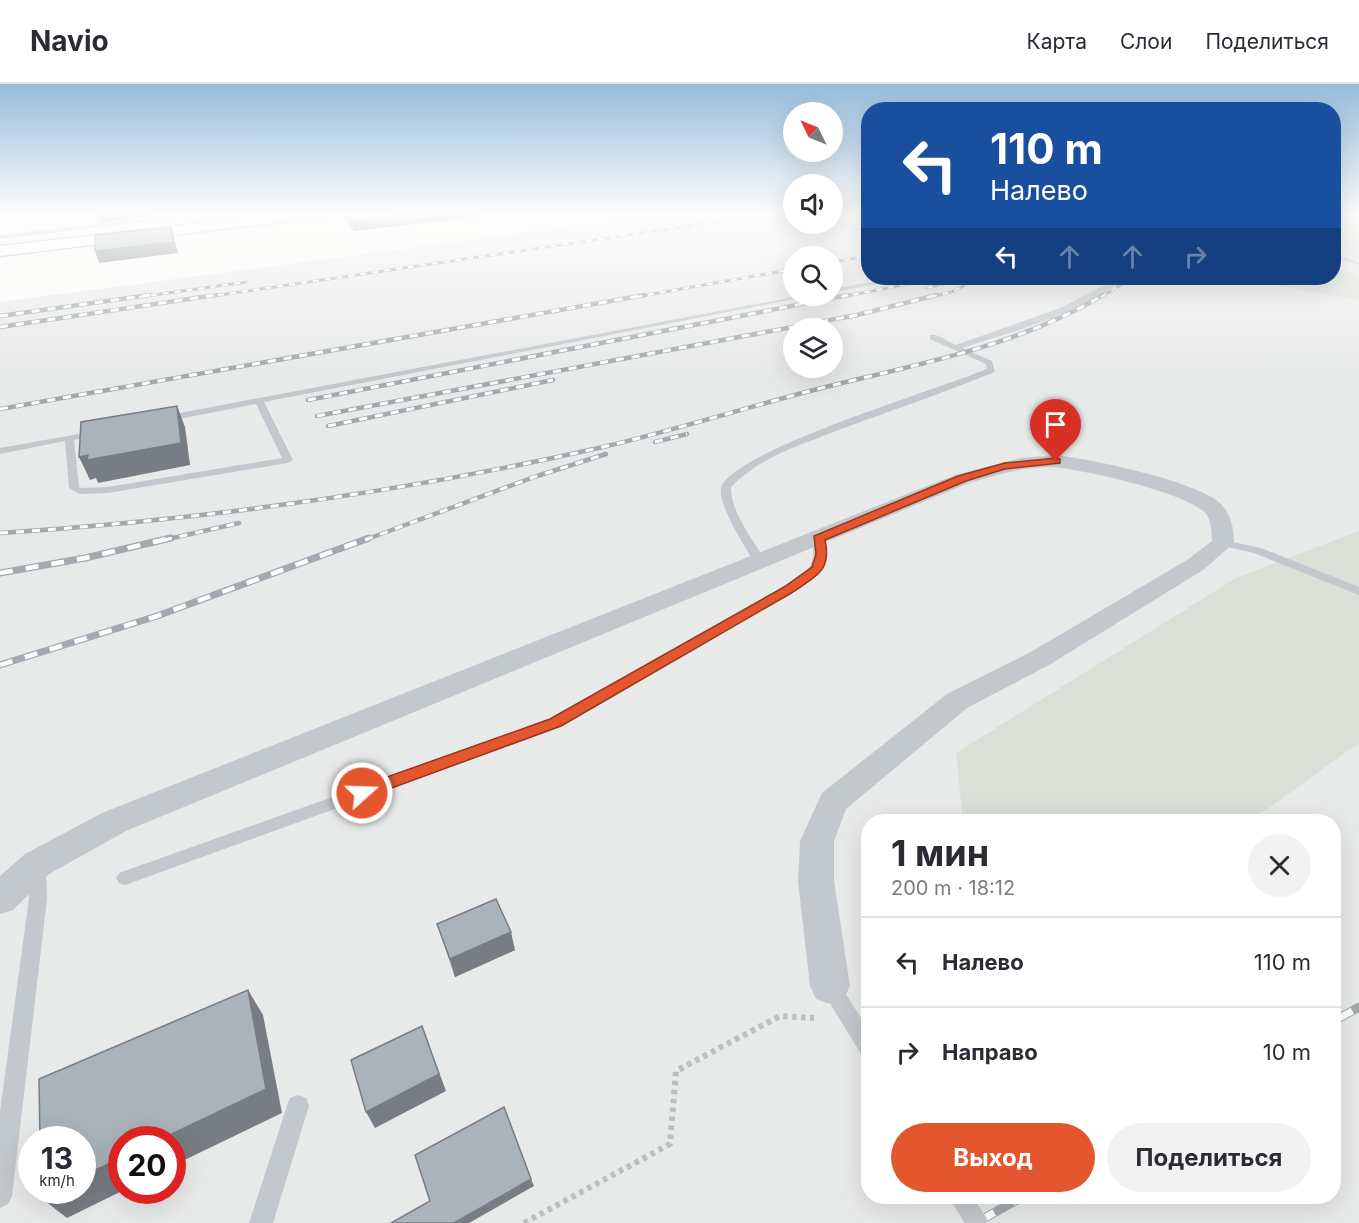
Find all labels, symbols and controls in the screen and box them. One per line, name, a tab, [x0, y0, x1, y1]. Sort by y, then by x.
text: Navio	[30, 24, 109, 58]
text: Карта	[1027, 29, 1087, 54]
text: Слои	[1120, 29, 1172, 54]
text: Поделиться	[1205, 29, 1329, 54]
north arrow	[783, 102, 843, 162]
map controls	[783, 102, 843, 378]
text: 110 m	[990, 123, 1103, 174]
icon: left	[891, 126, 969, 204]
button: sound	[783, 174, 843, 234]
text: Налево	[990, 174, 1088, 207]
icon: left	[990, 240, 1023, 273]
icon: ahead	[1053, 240, 1086, 273]
icon: ahead	[1116, 240, 1149, 273]
icon: right	[1179, 240, 1212, 273]
button: search	[783, 246, 843, 306]
button: layers	[783, 318, 843, 378]
pin	[1030, 399, 1081, 461]
icon: arrive	[1039, 408, 1072, 441]
position arrow	[330, 761, 394, 825]
text: 1 мин	[891, 831, 989, 875]
button: close	[1248, 834, 1311, 897]
text: 200 m · 18:12	[891, 876, 1015, 900]
icon: left	[891, 946, 924, 979]
text: Налево	[942, 949, 1024, 975]
text: 110 m	[1254, 949, 1311, 975]
icon: right	[891, 1036, 924, 1069]
text: Направо	[942, 1039, 1038, 1065]
text: 10 m	[1263, 1039, 1311, 1065]
button: Выход	[891, 1123, 1095, 1192]
button: Поделиться	[1107, 1123, 1311, 1192]
speed limit sign: 20	[108, 1126, 186, 1204]
text: 13	[41, 1140, 73, 1176]
text: km/h	[39, 1171, 75, 1190]

